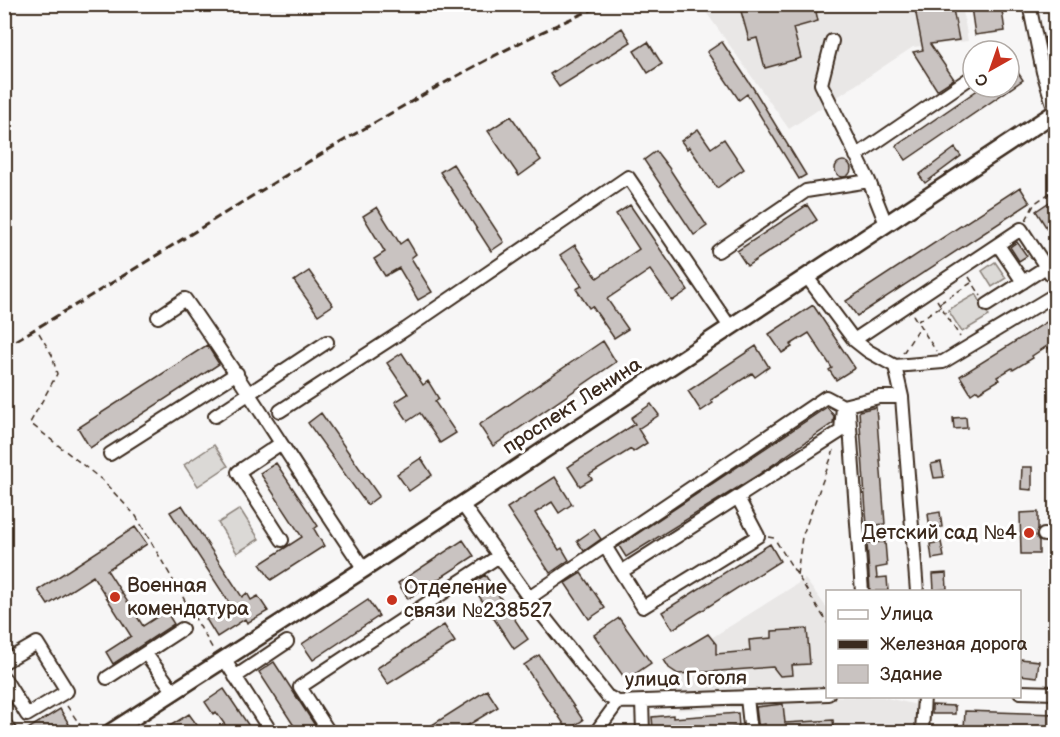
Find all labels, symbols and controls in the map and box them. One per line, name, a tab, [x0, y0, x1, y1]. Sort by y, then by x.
north arrow	[961, 39, 1021, 99]
text: С	[972, 68, 993, 90]
street label: проспект Ленина	[498, 352, 646, 460]
place label: Детский сад №4	[862, 521, 1017, 545]
marker: Детский сад №4	[1022, 526, 1036, 540]
place label: Военная комендатура	[127, 574, 249, 621]
place label: Отделение связи №238527	[404, 576, 552, 623]
marker: Военная комендатура	[108, 590, 122, 604]
legend	[826, 590, 1021, 698]
marker: Отделение связи №238527	[385, 593, 399, 607]
text: Улица	[880, 604, 934, 625]
text: Железная дорога	[880, 634, 1028, 655]
text: Здание	[880, 664, 942, 685]
street label: улица Гоголя	[625, 666, 747, 692]

